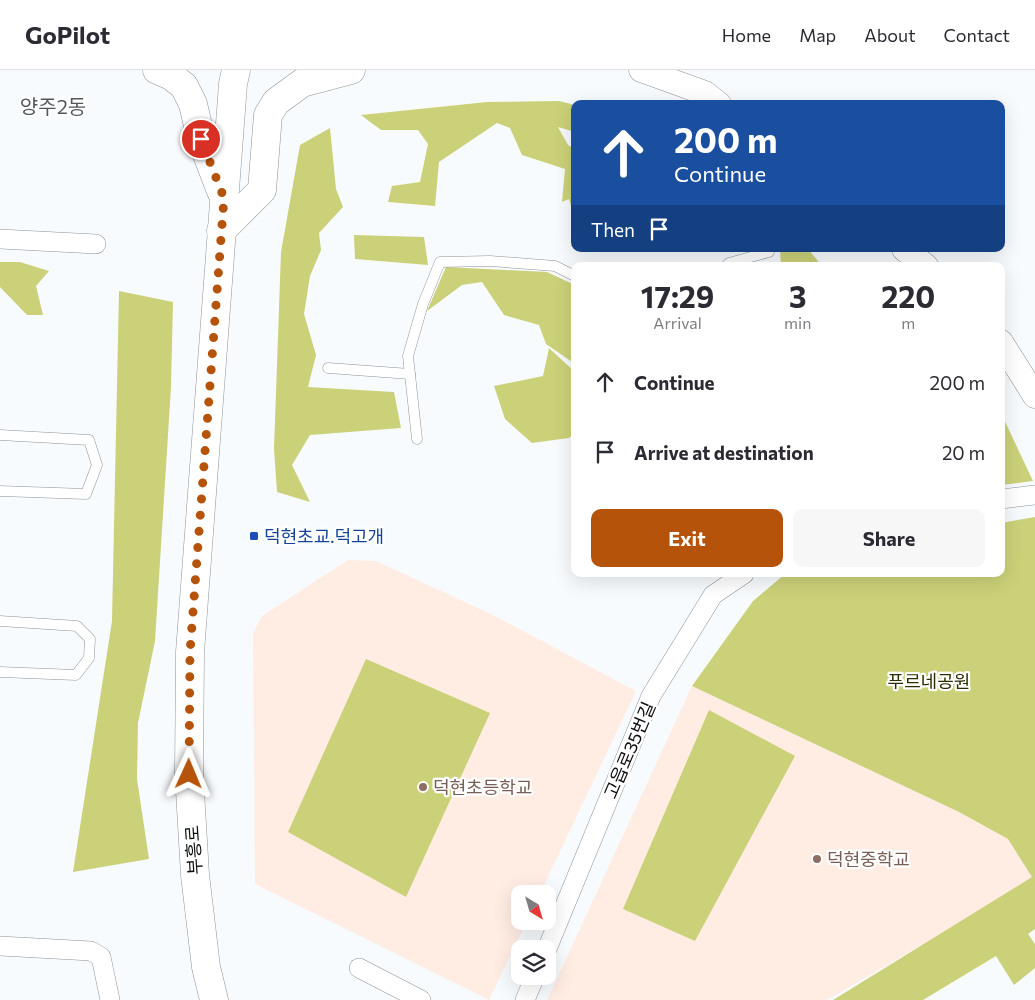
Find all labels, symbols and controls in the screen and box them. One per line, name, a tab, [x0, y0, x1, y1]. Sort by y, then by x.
text: GoPilot	[25, 20, 110, 49]
text: Home	[722, 24, 771, 46]
text: Map	[799, 24, 836, 46]
text: About	[864, 24, 916, 46]
text: Contact	[944, 24, 1010, 46]
district label: 양주2동	[20, 94, 86, 118]
text: 200 m	[674, 117, 777, 160]
pin	[180, 118, 222, 160]
icon: ahead	[591, 120, 656, 185]
icon: arrive	[187, 125, 215, 153]
text: Continue	[674, 160, 766, 187]
icon: arrive	[645, 215, 673, 243]
text: Then	[591, 218, 635, 241]
text: 17:29	[641, 277, 714, 314]
text: 3	[789, 277, 806, 314]
text: 220	[881, 277, 935, 314]
text: Arrival	[653, 313, 702, 332]
text: min	[784, 313, 811, 332]
text: m	[901, 313, 915, 332]
icon: ahead	[591, 368, 619, 396]
text: Continue	[634, 371, 714, 394]
text: 200 m	[930, 371, 985, 394]
icon: arrive	[591, 438, 619, 466]
text: Arrive at destination	[634, 441, 814, 464]
text: 20 m	[942, 441, 985, 464]
button: Exit	[591, 509, 783, 567]
button: Share	[793, 509, 985, 567]
place label: 덕현초교.덕고개	[264, 525, 384, 547]
marker: 덕현초교.덕고개	[248, 530, 260, 542]
park label: 푸르네공원	[888, 670, 970, 692]
street label: 고읍로35번길	[599, 698, 659, 802]
position arrow	[162, 747, 214, 799]
place label: 덕현초등학교	[433, 776, 532, 798]
marker: 덕현초등학교	[417, 781, 429, 793]
street label: 부흥로	[180, 824, 206, 876]
place label: 덕현중학교	[827, 848, 910, 870]
marker: 덕현중학교	[811, 853, 823, 865]
north arrow	[511, 885, 556, 930]
map controls	[511, 885, 556, 985]
button: layers	[511, 940, 556, 985]

